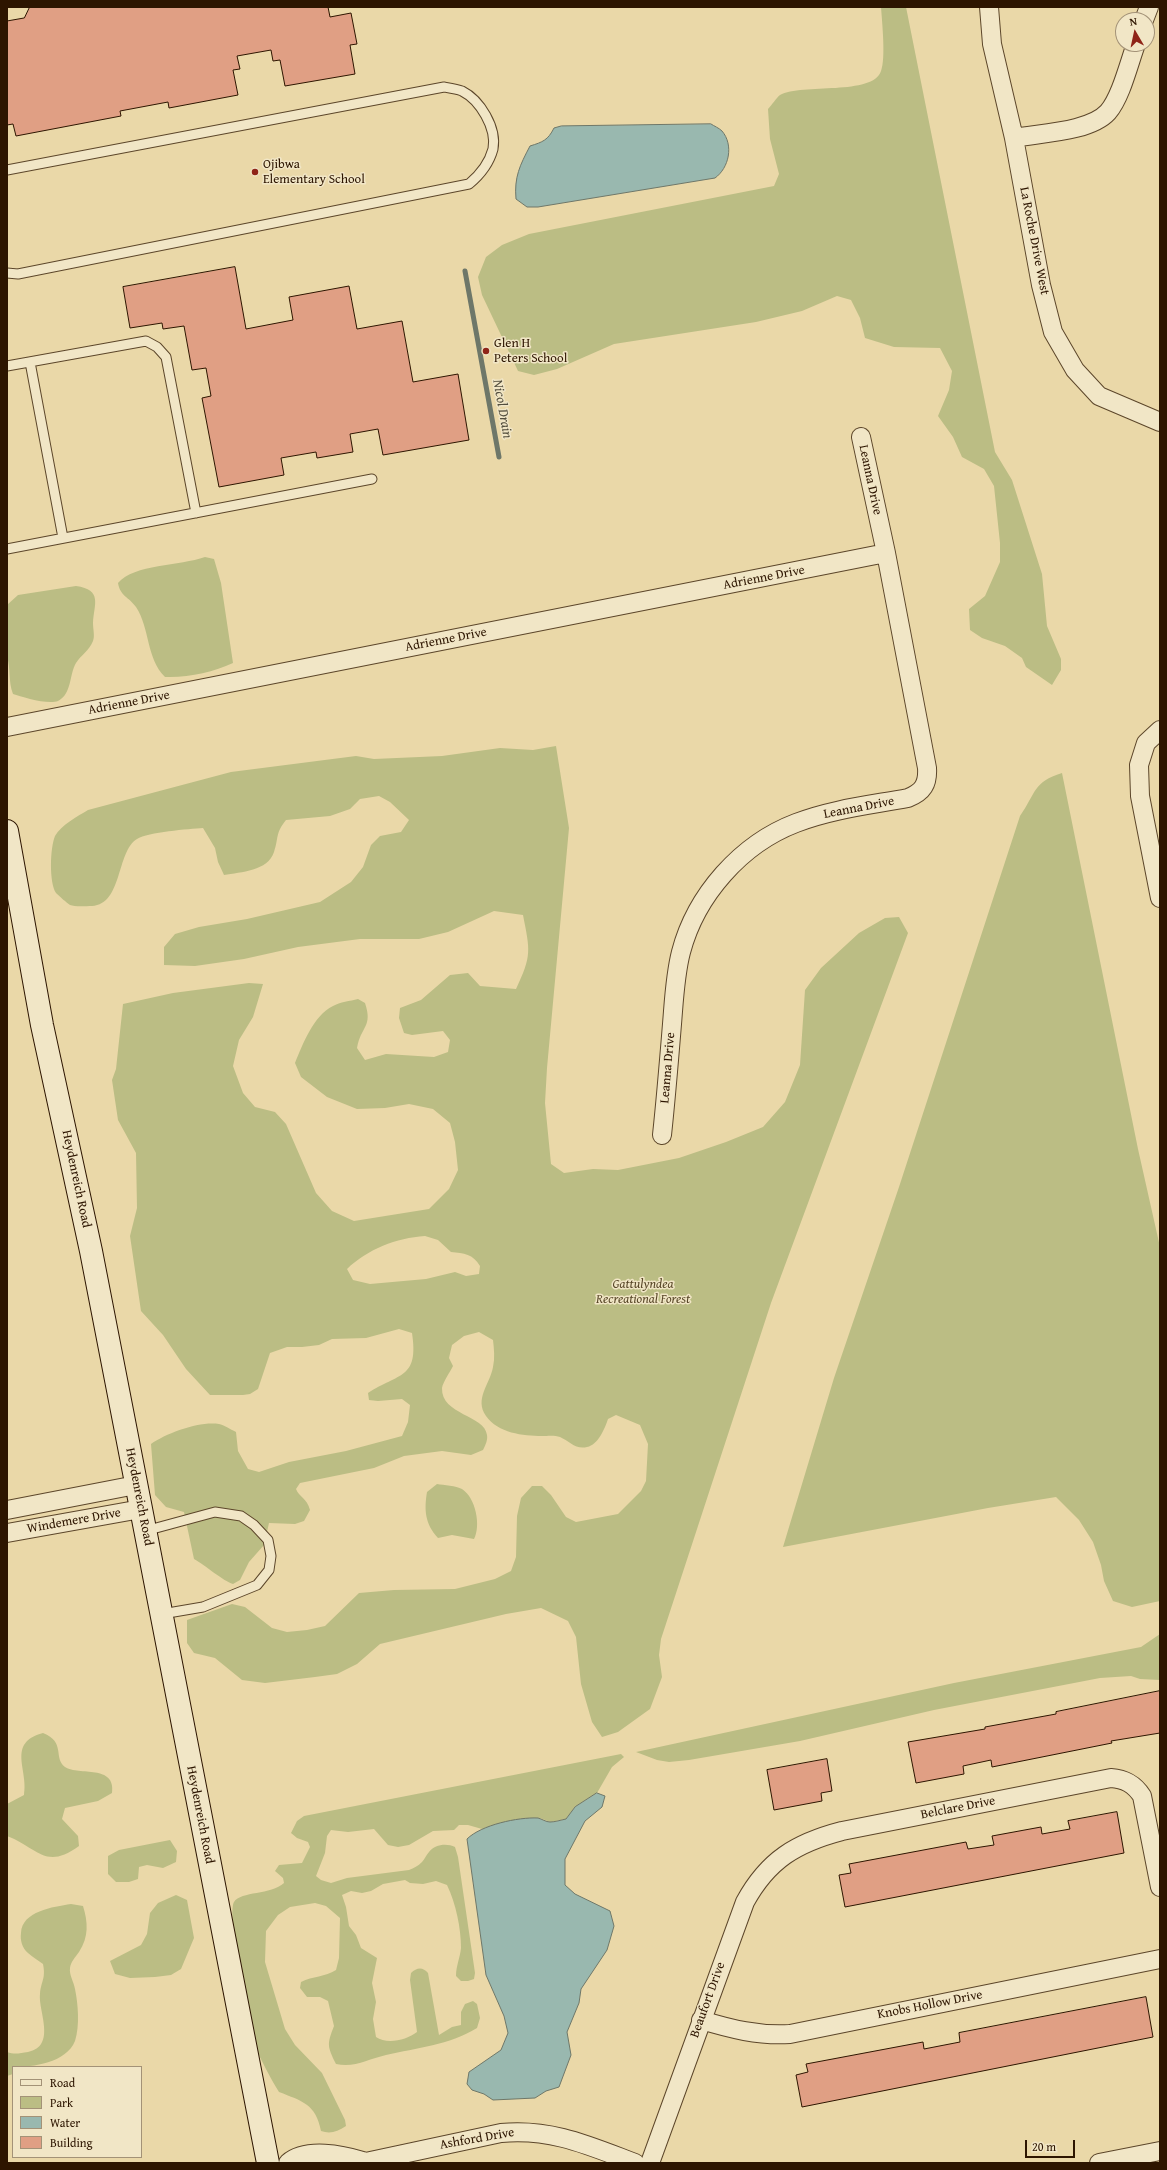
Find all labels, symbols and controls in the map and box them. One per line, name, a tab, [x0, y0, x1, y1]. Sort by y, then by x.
north arrow	[1115, 12, 1155, 52]
text: N	[1128, 13, 1138, 30]
place label: Ojibwa Elementary School	[263, 157, 365, 188]
marker: Ojibwa Elementary School	[250, 167, 260, 177]
street label: La Roche Drive West	[1016, 186, 1052, 296]
place label: Glen H Peters School	[494, 336, 567, 367]
marker: Glen H Peters School	[481, 346, 491, 356]
water label: Nicol Drain	[489, 378, 515, 440]
street label: Leanna Drive	[855, 443, 885, 517]
street label: Adrienne Drive	[722, 562, 806, 594]
street label: Adrienne Drive	[404, 624, 488, 656]
street label: Adrienne Drive	[87, 687, 171, 719]
street label: Leanna Drive	[822, 794, 896, 822]
street label: Leanna Drive	[657, 1032, 679, 1104]
street label: Heydenreich Road	[58, 1129, 94, 1229]
park label: Gattulyndea Recreational Forest	[596, 1277, 690, 1308]
street label: Heydenreich Road	[122, 1447, 156, 1547]
street label: Windemere Drive	[26, 1505, 122, 1537]
street label: Heydenreich Road	[183, 1765, 217, 1865]
street label: Belclare Drive	[919, 1793, 997, 1823]
street label: Beaufort Drive	[687, 1960, 729, 2040]
street label: Knobs Hollow Drive	[876, 1987, 984, 2023]
legend	[12, 2066, 142, 2158]
text: Road	[50, 2074, 75, 2091]
text: Park	[50, 2094, 73, 2111]
text: Water	[50, 2114, 80, 2131]
street label: Ashford Drive	[439, 2125, 515, 2153]
scale bar	[1027, 2132, 1077, 2158]
text: Building	[50, 2134, 93, 2151]
text: 20 m	[1032, 2138, 1056, 2155]

